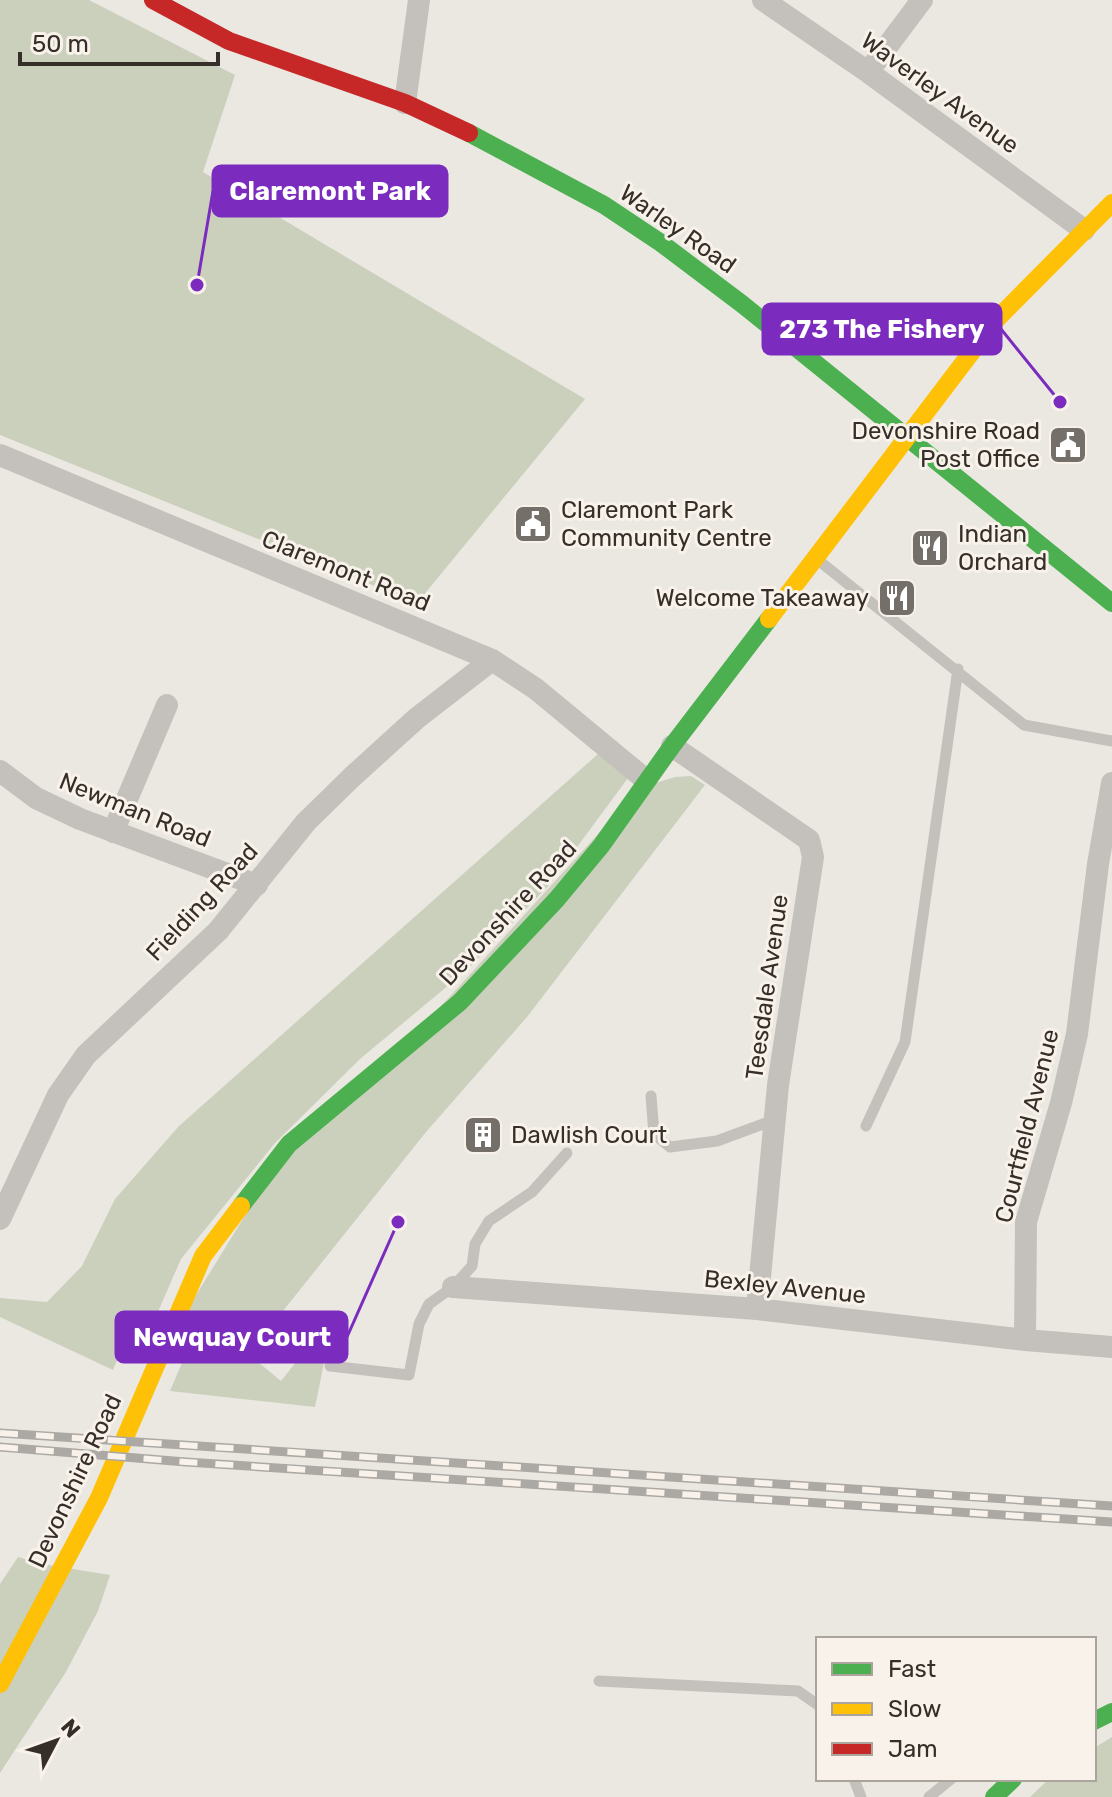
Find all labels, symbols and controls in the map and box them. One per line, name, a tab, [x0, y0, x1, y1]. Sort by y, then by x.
scale bar	[20, 16, 218, 66]
street label: Waverley Avenue	[856, 26, 1024, 160]
text: 50 m	[32, 30, 89, 58]
callout: Claremont Park	[213, 166, 447, 216]
text: Claremont Park	[229, 176, 432, 207]
street label: Warley Road	[615, 179, 741, 279]
callout: 273 The Fishery	[763, 304, 1001, 354]
text: 273 The Fishery	[779, 314, 985, 345]
place label: Devonshire Road Post Office	[852, 417, 1040, 473]
public building icon: Devonshire Road Post Office	[1047, 424, 1089, 466]
place label: Claremont Park Community Centre	[561, 496, 772, 552]
public building icon: Claremont Park Community Centre	[512, 503, 554, 545]
place label: Indian Orchard	[958, 520, 1047, 576]
street label: Claremont Road	[258, 524, 434, 618]
restaurant icon: Indian Orchard	[909, 527, 951, 569]
restaurant icon: Welcome Takeaway	[876, 577, 918, 619]
place label: Welcome Takeaway	[655, 584, 869, 612]
street label: Newman Road	[55, 767, 215, 853]
street label: Devonshire Road	[433, 835, 583, 991]
street label: Fielding Road	[140, 837, 264, 967]
street label: Teesdale Avenue	[740, 893, 794, 1081]
street label: Courtfield Avenue	[989, 1026, 1065, 1226]
building icon: Dawlish Court	[462, 1114, 504, 1156]
place label: Dawlish Court	[511, 1121, 667, 1149]
street label: Bexley Avenue	[703, 1265, 867, 1309]
callout: Newquay Court	[116, 1312, 347, 1362]
text: Newquay Court	[133, 1322, 331, 1353]
street label: Devonshire Road	[22, 1390, 128, 1572]
legend	[816, 1637, 1096, 1781]
text: Fast	[888, 1655, 936, 1683]
text: Slow	[888, 1695, 941, 1723]
north arrow	[16, 1701, 96, 1781]
text: N	[55, 1713, 86, 1743]
text: Jam	[888, 1735, 938, 1763]

